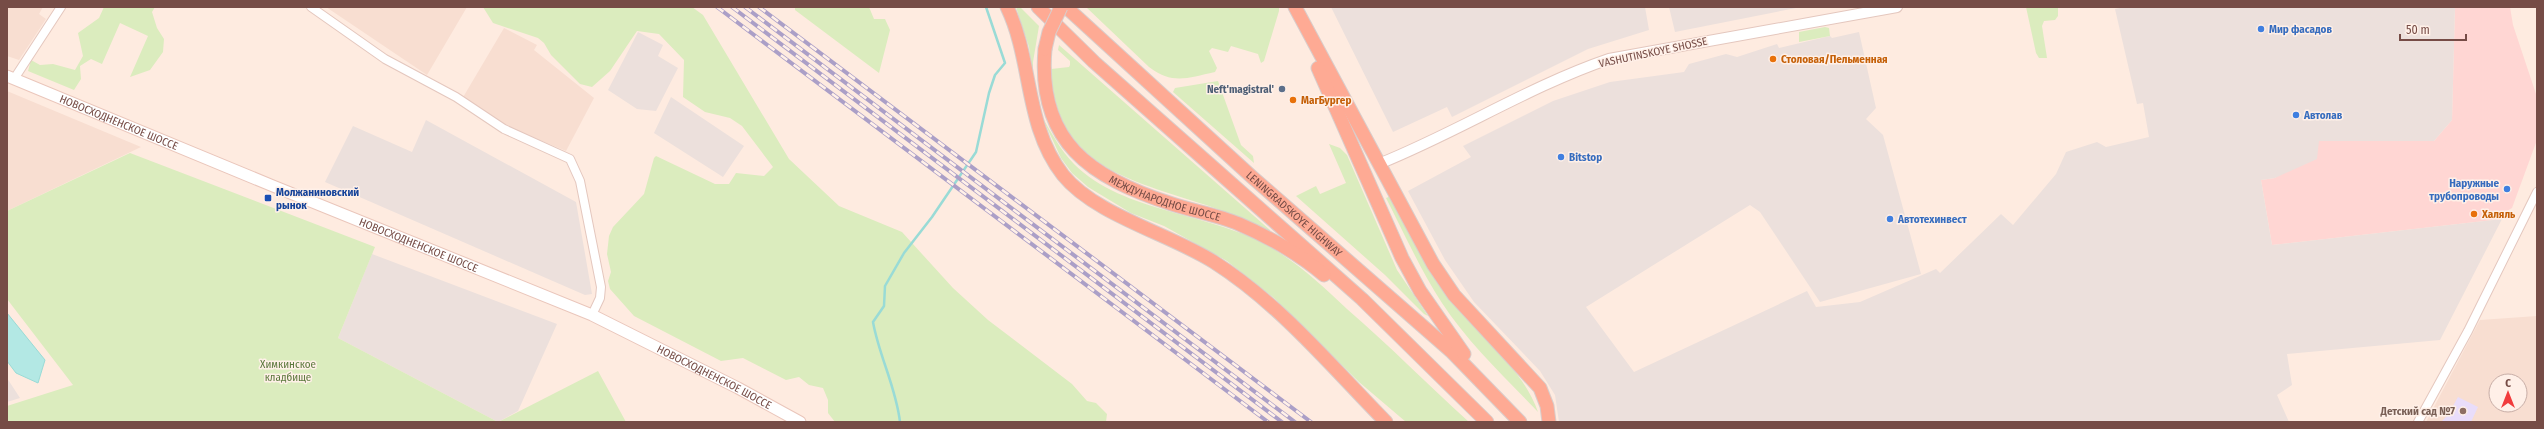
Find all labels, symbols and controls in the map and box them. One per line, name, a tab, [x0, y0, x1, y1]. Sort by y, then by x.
scale bar	[2400, 16, 2466, 42]
place label: Мир фасадов	[2269, 23, 2332, 36]
text: 50 m	[2406, 23, 2430, 37]
marker: Мир фасадов	[2256, 24, 2266, 34]
street label: VASHUTINSKOYE SHOSSE	[1598, 35, 1708, 70]
place label: Столовая/Пельменная	[1781, 53, 1888, 66]
marker: Столовая/Пельменная	[1768, 54, 1778, 64]
place label: Neft'magistral'	[1207, 83, 1274, 96]
marker: Neft'magistral'	[1277, 84, 1287, 94]
street label: НОВОСХОДНЕНСКОЕ ШОССЕ	[57, 92, 180, 153]
place label: МагБургер	[1301, 94, 1351, 107]
marker: МагБургер	[1288, 95, 1298, 105]
place label: Автолав	[2303, 109, 2343, 122]
marker: Автолав	[2291, 110, 2301, 120]
place label: Bitstop	[1569, 151, 1602, 164]
marker: Bitstop	[1556, 152, 1566, 162]
street label: LENINGRADSKOYE HIGHWAY	[1243, 169, 1345, 260]
street label: МЕЖДУНАРОДНОЕ ШОССЕ	[1107, 173, 1222, 224]
place label: Наружные трубопроводы	[2429, 177, 2499, 203]
marker: Наружные трубопроводы	[2502, 184, 2512, 194]
place label: Молжаниновский рынок	[276, 186, 359, 212]
marker: Молжаниновский рынок	[263, 193, 273, 203]
place label: Халяль	[2481, 208, 2516, 221]
marker: Халяль	[2469, 209, 2479, 219]
place label: Автотехинвест	[1897, 213, 1967, 226]
marker: Автотехинвест	[1885, 214, 1895, 224]
street label: НОВОСХОДНЕНСКОЕ ШОССЕ	[357, 216, 480, 275]
street label: НОВОСХОДНЕНСКОЕ ШОССЕ	[655, 343, 774, 412]
park label: Химкинское кладбище	[260, 358, 316, 384]
north arrow	[2488, 373, 2528, 413]
text: С	[2505, 377, 2511, 390]
place label: Детский сад №7	[2380, 405, 2455, 418]
marker: Детский сад №7	[2458, 406, 2468, 416]

